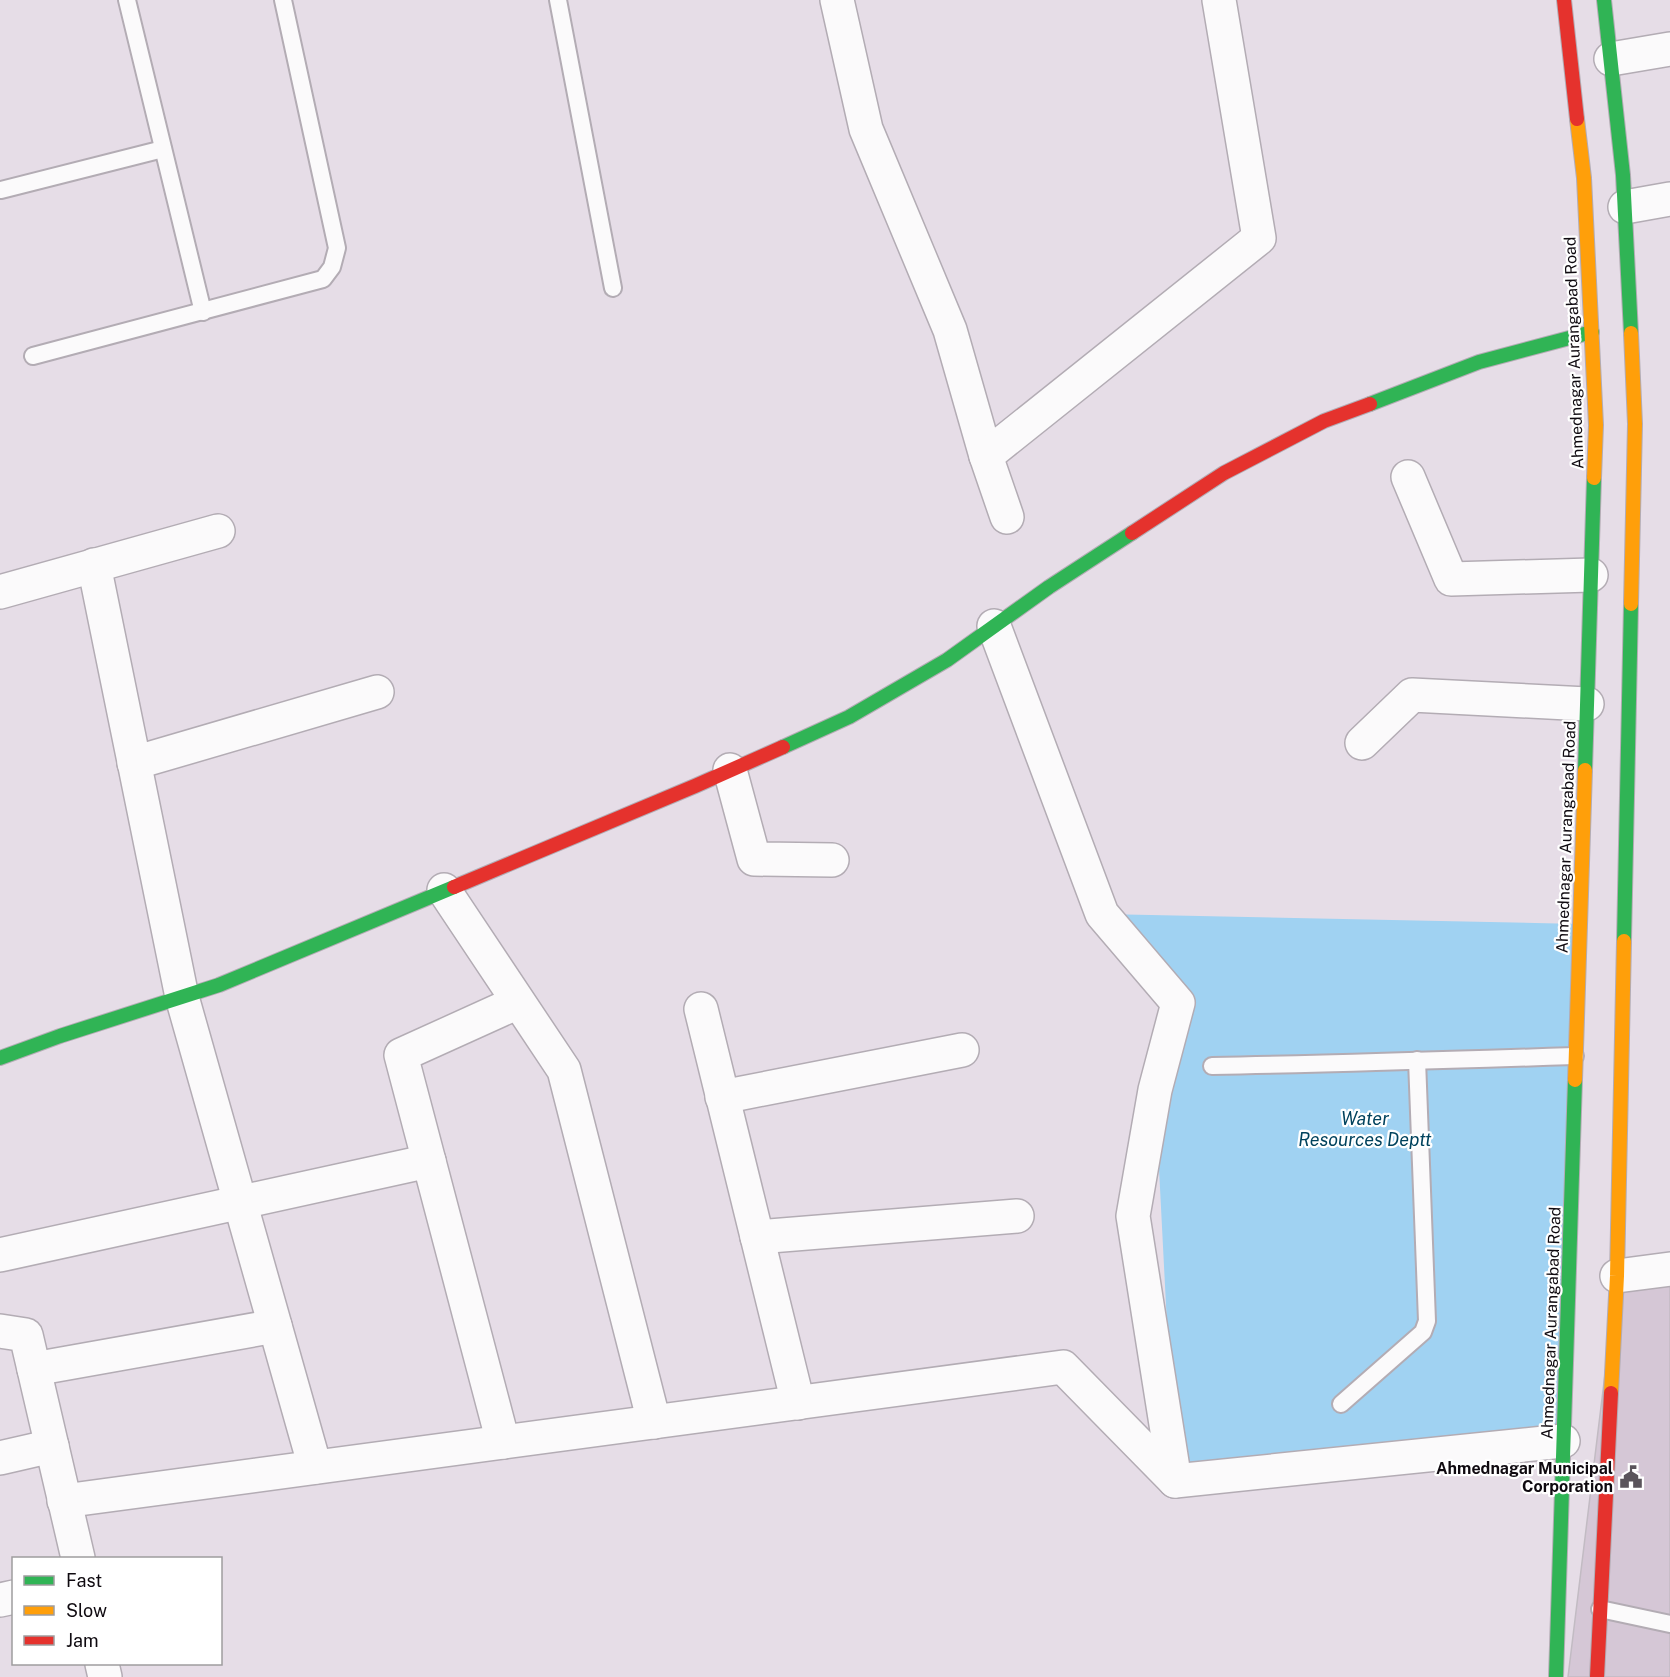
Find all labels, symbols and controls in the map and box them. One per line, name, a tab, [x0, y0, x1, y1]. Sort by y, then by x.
street label: Ahmednagar Aurangabad Road	[1560, 236, 1588, 470]
street label: Ahmednagar Aurangabad Road	[1552, 720, 1580, 954]
water label: Water Resources Deptt	[1298, 1108, 1432, 1150]
street label: Ahmednagar Aurangabad Road	[1537, 1206, 1565, 1440]
place label: Ahmednagar Municipal Corporation	[1436, 1459, 1613, 1496]
public building icon: Ahmednagar Municipal Corporation	[1618, 1464, 1644, 1490]
legend	[12, 1557, 222, 1665]
text: Fast	[66, 1570, 102, 1591]
text: Slow	[66, 1600, 107, 1621]
text: Jam	[66, 1630, 99, 1651]

